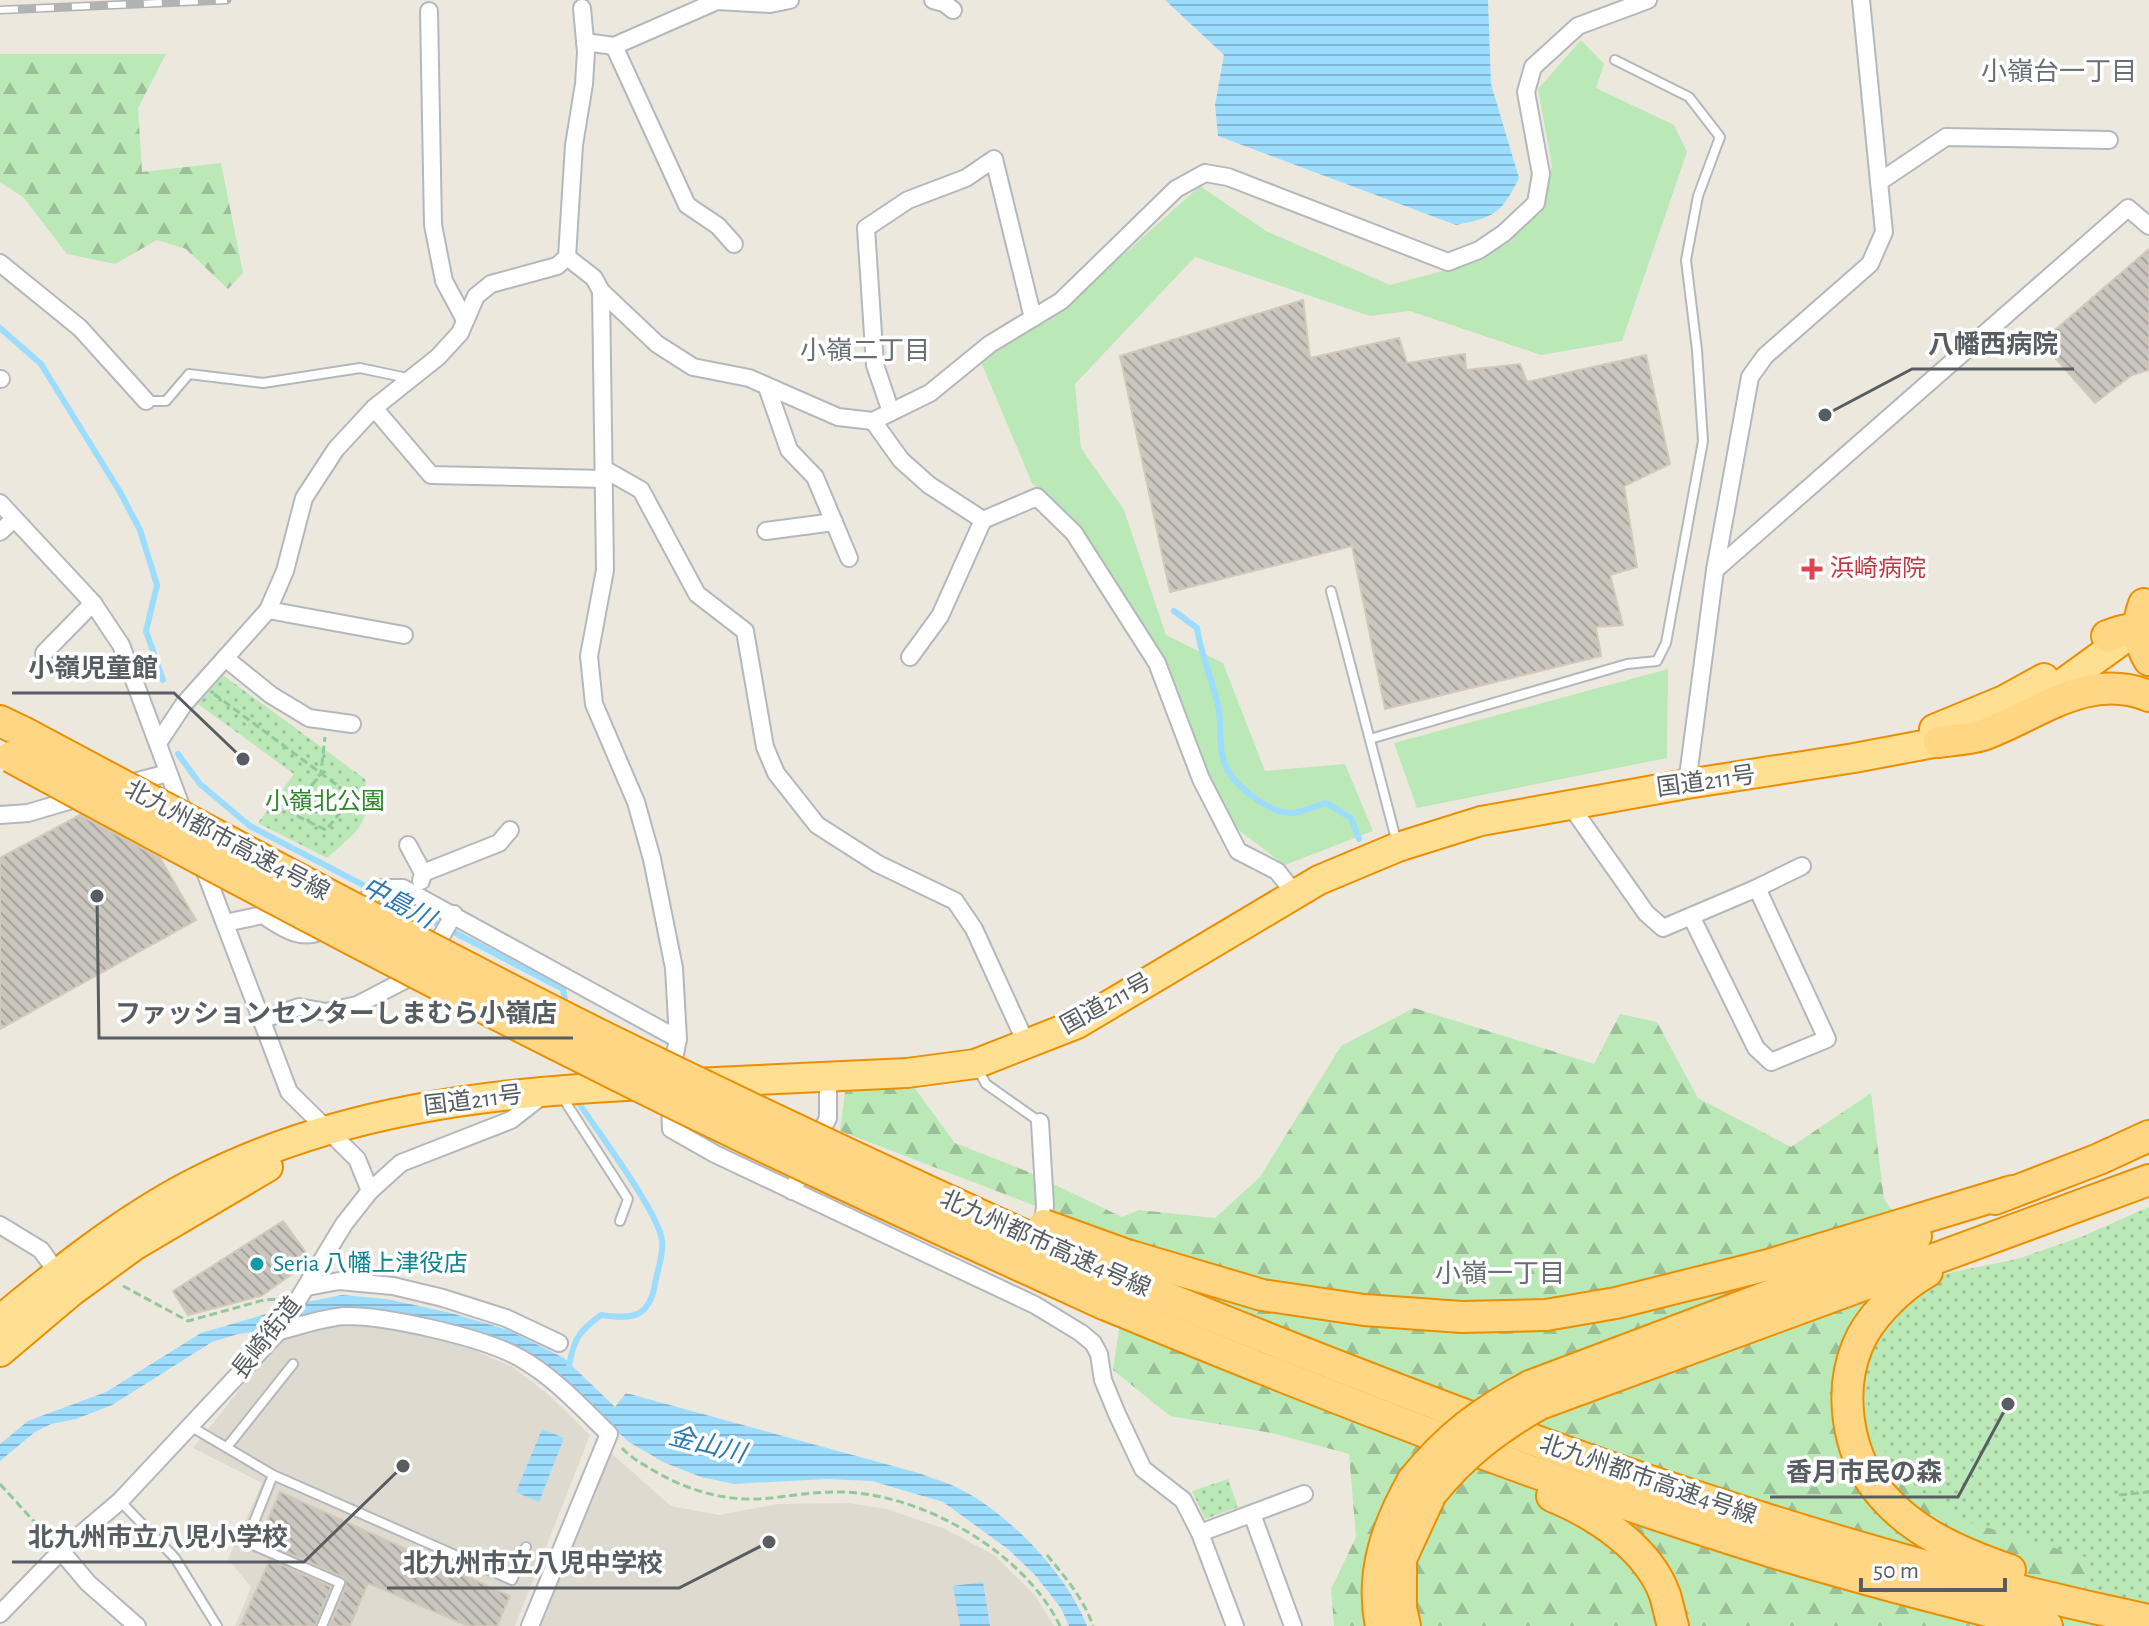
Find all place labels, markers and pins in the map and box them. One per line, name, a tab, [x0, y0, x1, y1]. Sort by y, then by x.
callout: 八幡西病院	[1912, 319, 2074, 369]
place label: 浜崎病院	[1830, 555, 1926, 581]
marker: 浜崎病院	[1801, 558, 1823, 580]
callout: 小嶺児童館	[12, 643, 174, 693]
callout: ファッションセンターしまむら小嶺店	[99, 988, 573, 1038]
place label: Seria 八幡上津役店	[273, 1250, 468, 1276]
marker: Seria 八幡上津役店	[248, 1255, 266, 1273]
callout: 香月市民の森	[1770, 1447, 1958, 1497]
callout: 北九州市立八児小学校	[12, 1512, 304, 1562]
callout: 北九州市立八児中学校	[387, 1538, 679, 1588]

